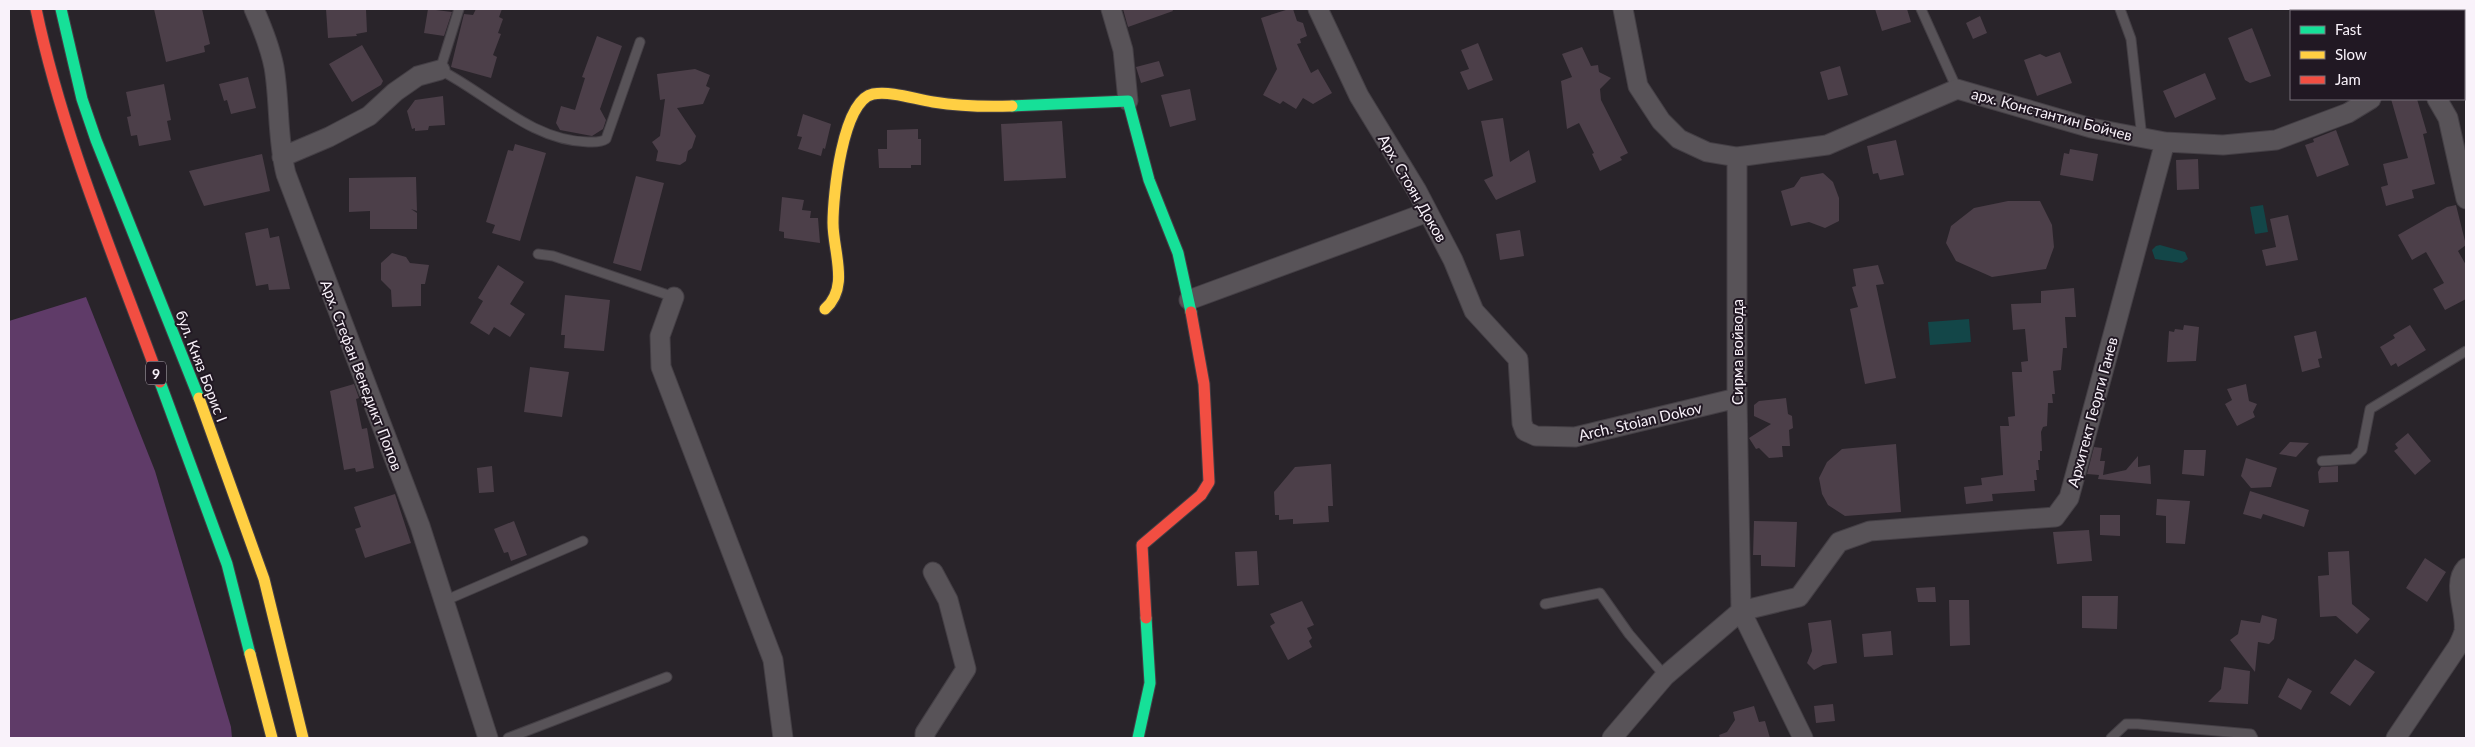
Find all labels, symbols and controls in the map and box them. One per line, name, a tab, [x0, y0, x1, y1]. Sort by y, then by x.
legend	[2290, 10, 2465, 100]
text: Fast	[2335, 20, 2362, 38]
text: Slow	[2335, 45, 2367, 63]
text: Jam	[2335, 70, 2361, 88]
street label: арх. Константин Бойчев	[1970, 84, 2134, 144]
street label: Арх. Стоян Доков	[1375, 131, 1451, 245]
street label: Арх. Стефан Венедикт Попов	[317, 277, 407, 473]
street label: Сирма войвода	[1728, 299, 1746, 405]
street label: бул. Княз Борис I	[172, 308, 232, 424]
street label: Архитект Георги Ганев	[2063, 335, 2121, 489]
road number: 9	[146, 362, 166, 384]
street label: Arch. Stoian Dokov	[1577, 398, 1704, 444]

